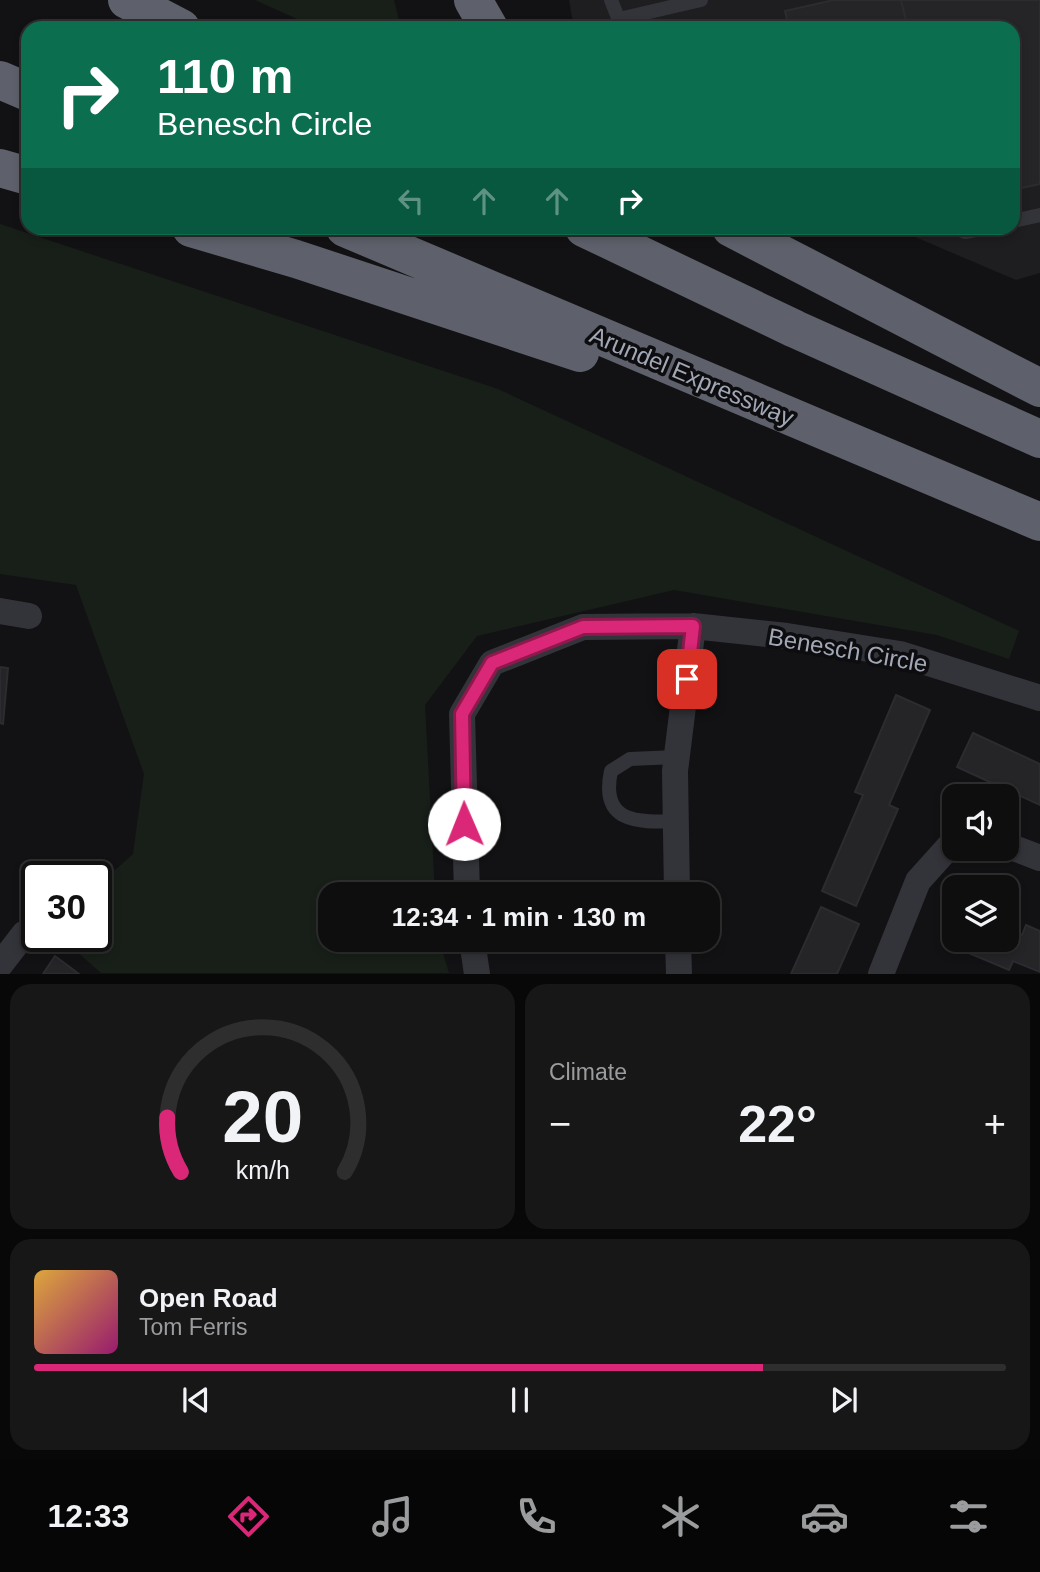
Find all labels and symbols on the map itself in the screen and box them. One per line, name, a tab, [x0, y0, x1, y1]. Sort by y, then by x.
street label: Arundel Expressway	[586, 321, 798, 431]
street label: Benesch Circle	[766, 623, 930, 677]
pin	[657, 649, 717, 709]
position arrow	[427, 787, 501, 861]
speed limit sign: 30	[21, 861, 112, 952]

